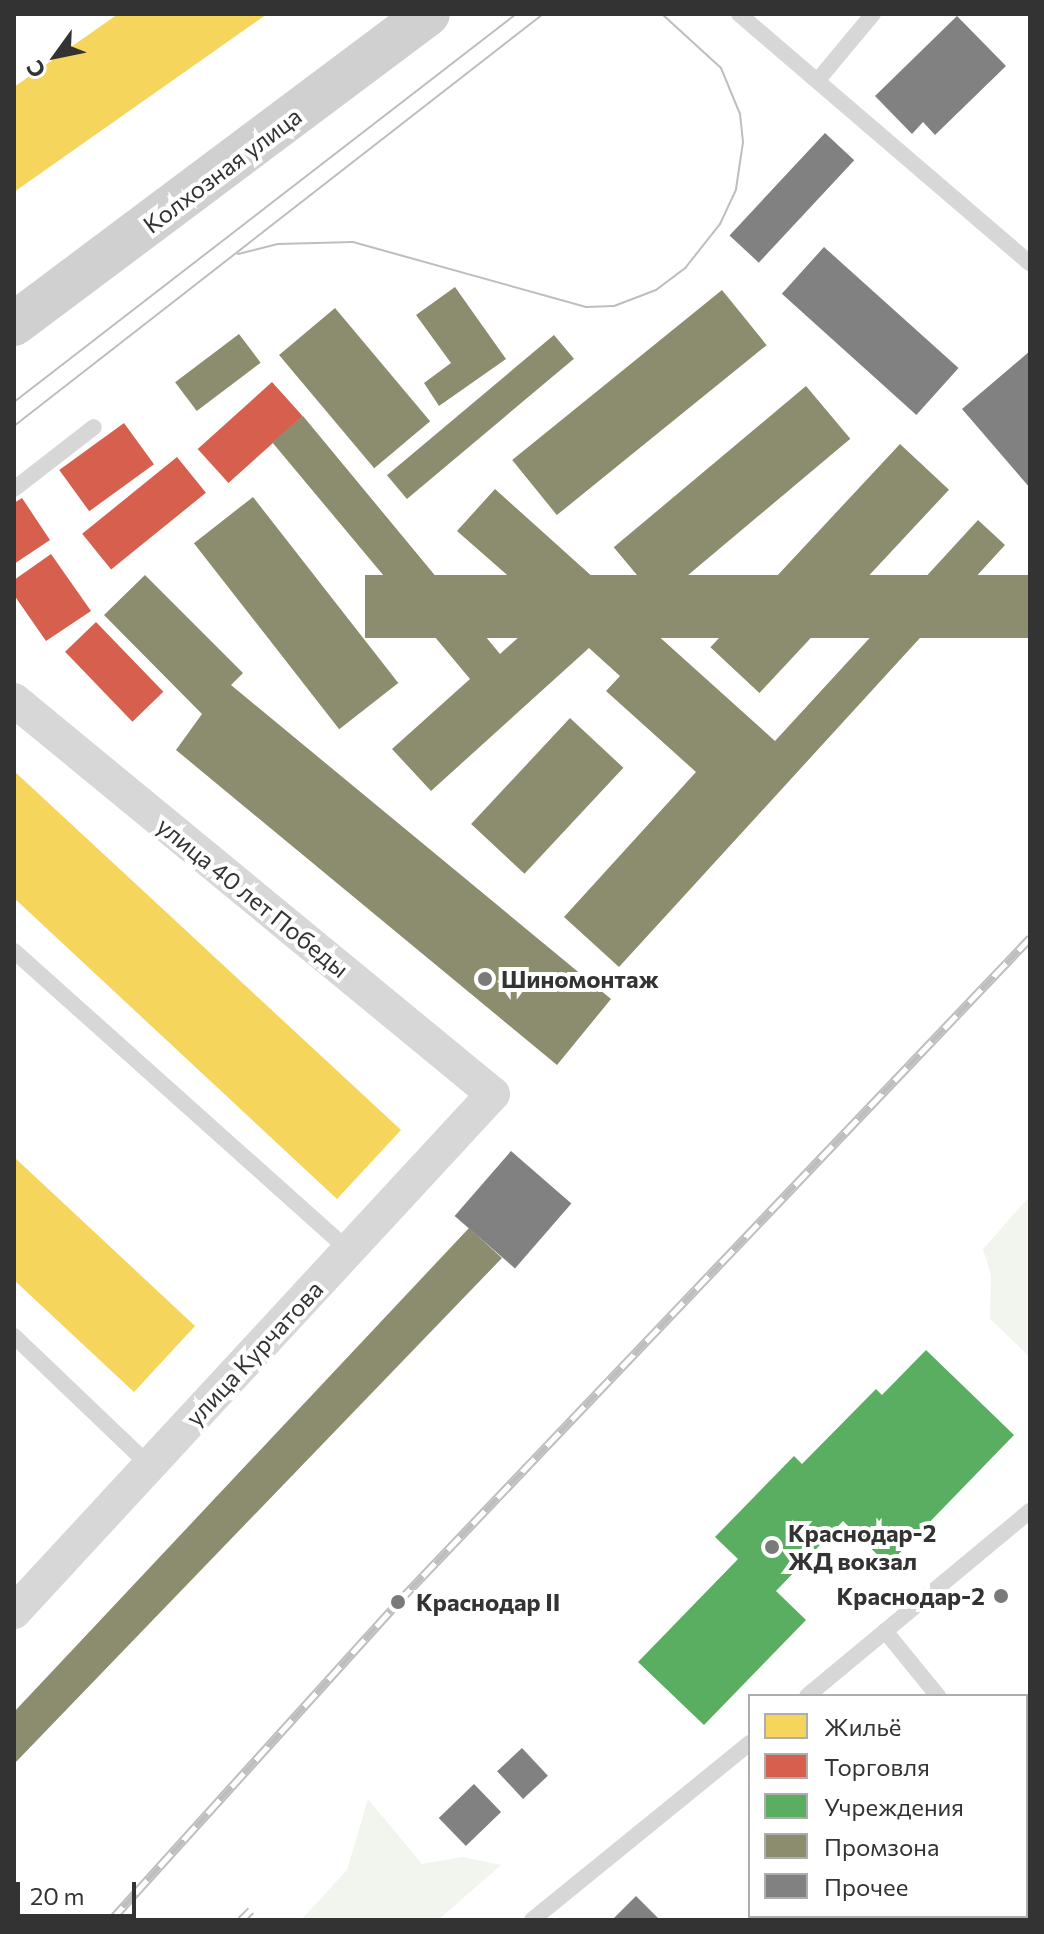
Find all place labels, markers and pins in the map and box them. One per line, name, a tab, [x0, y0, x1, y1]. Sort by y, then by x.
place label: Шиномонтаж	[501, 965, 659, 993]
marker: Шиномонтаж	[476, 970, 494, 988]
place label: Краснодар-2 ЖД вокзал	[788, 1519, 936, 1575]
marker: Краснодар-2 ЖД вокзал	[763, 1538, 781, 1556]
place label: Краснодар-2	[837, 1582, 985, 1610]
marker: Краснодар-2	[992, 1587, 1010, 1605]
place label: Краснодар II	[416, 1588, 560, 1616]
marker: Краснодар II	[387, 1591, 409, 1613]

